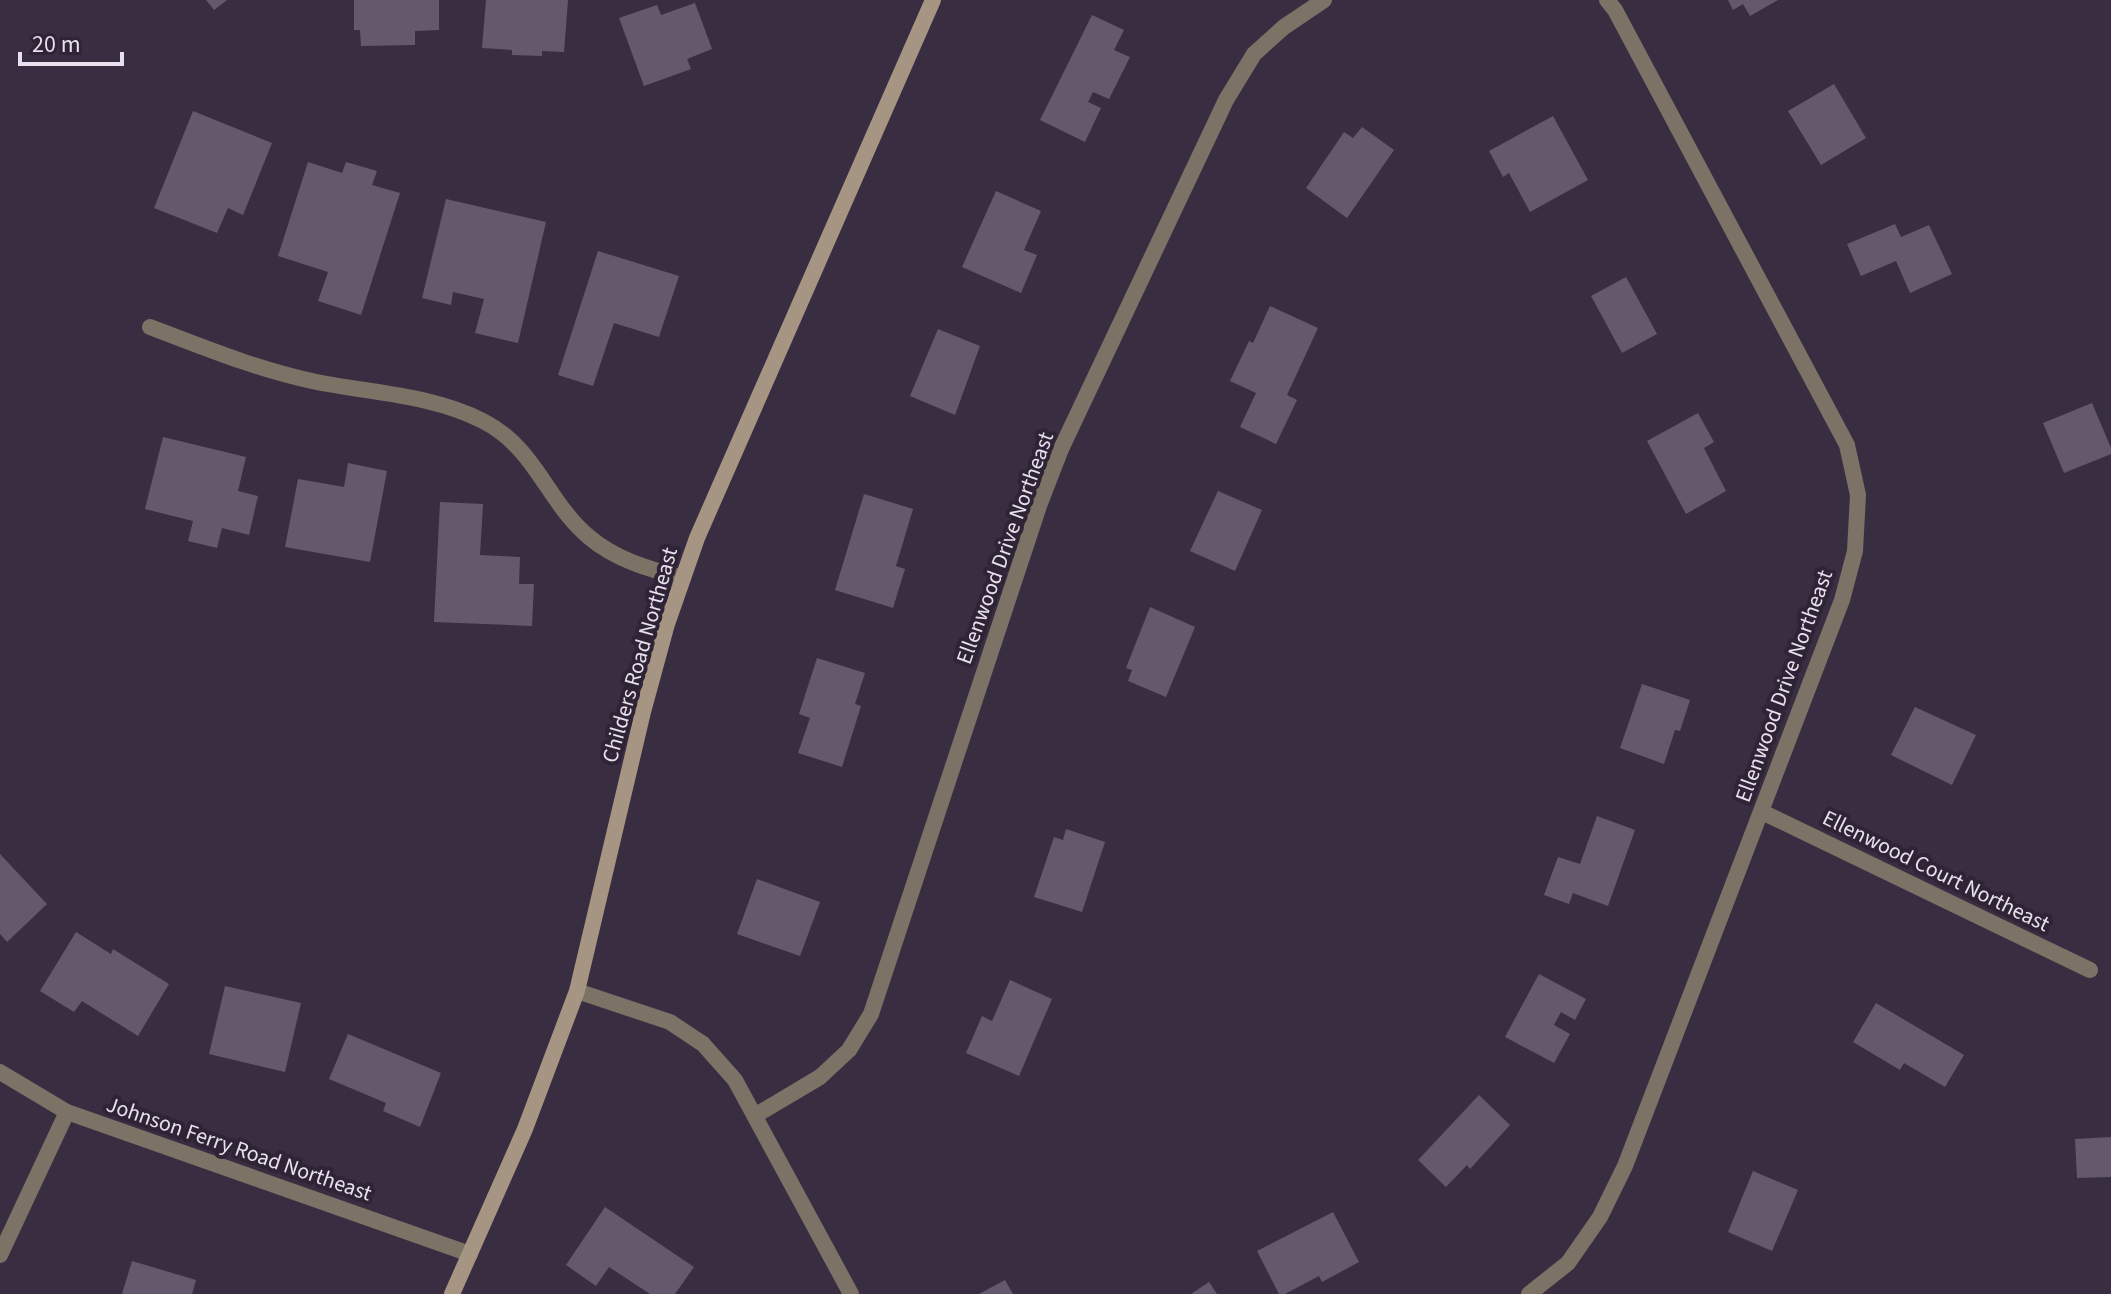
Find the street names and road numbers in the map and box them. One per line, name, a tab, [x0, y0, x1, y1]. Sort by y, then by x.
street label: Ellenwood Drive Northeast	[948, 427, 1062, 669]
street label: Childers Road Northeast	[594, 543, 686, 766]
street label: Ellenwood Drive Northeast	[1727, 565, 1841, 807]
street label: Ellenwood Court Northeast	[1817, 802, 2055, 940]
street label: Johnson Ferry Road Northeast	[102, 1088, 377, 1210]

